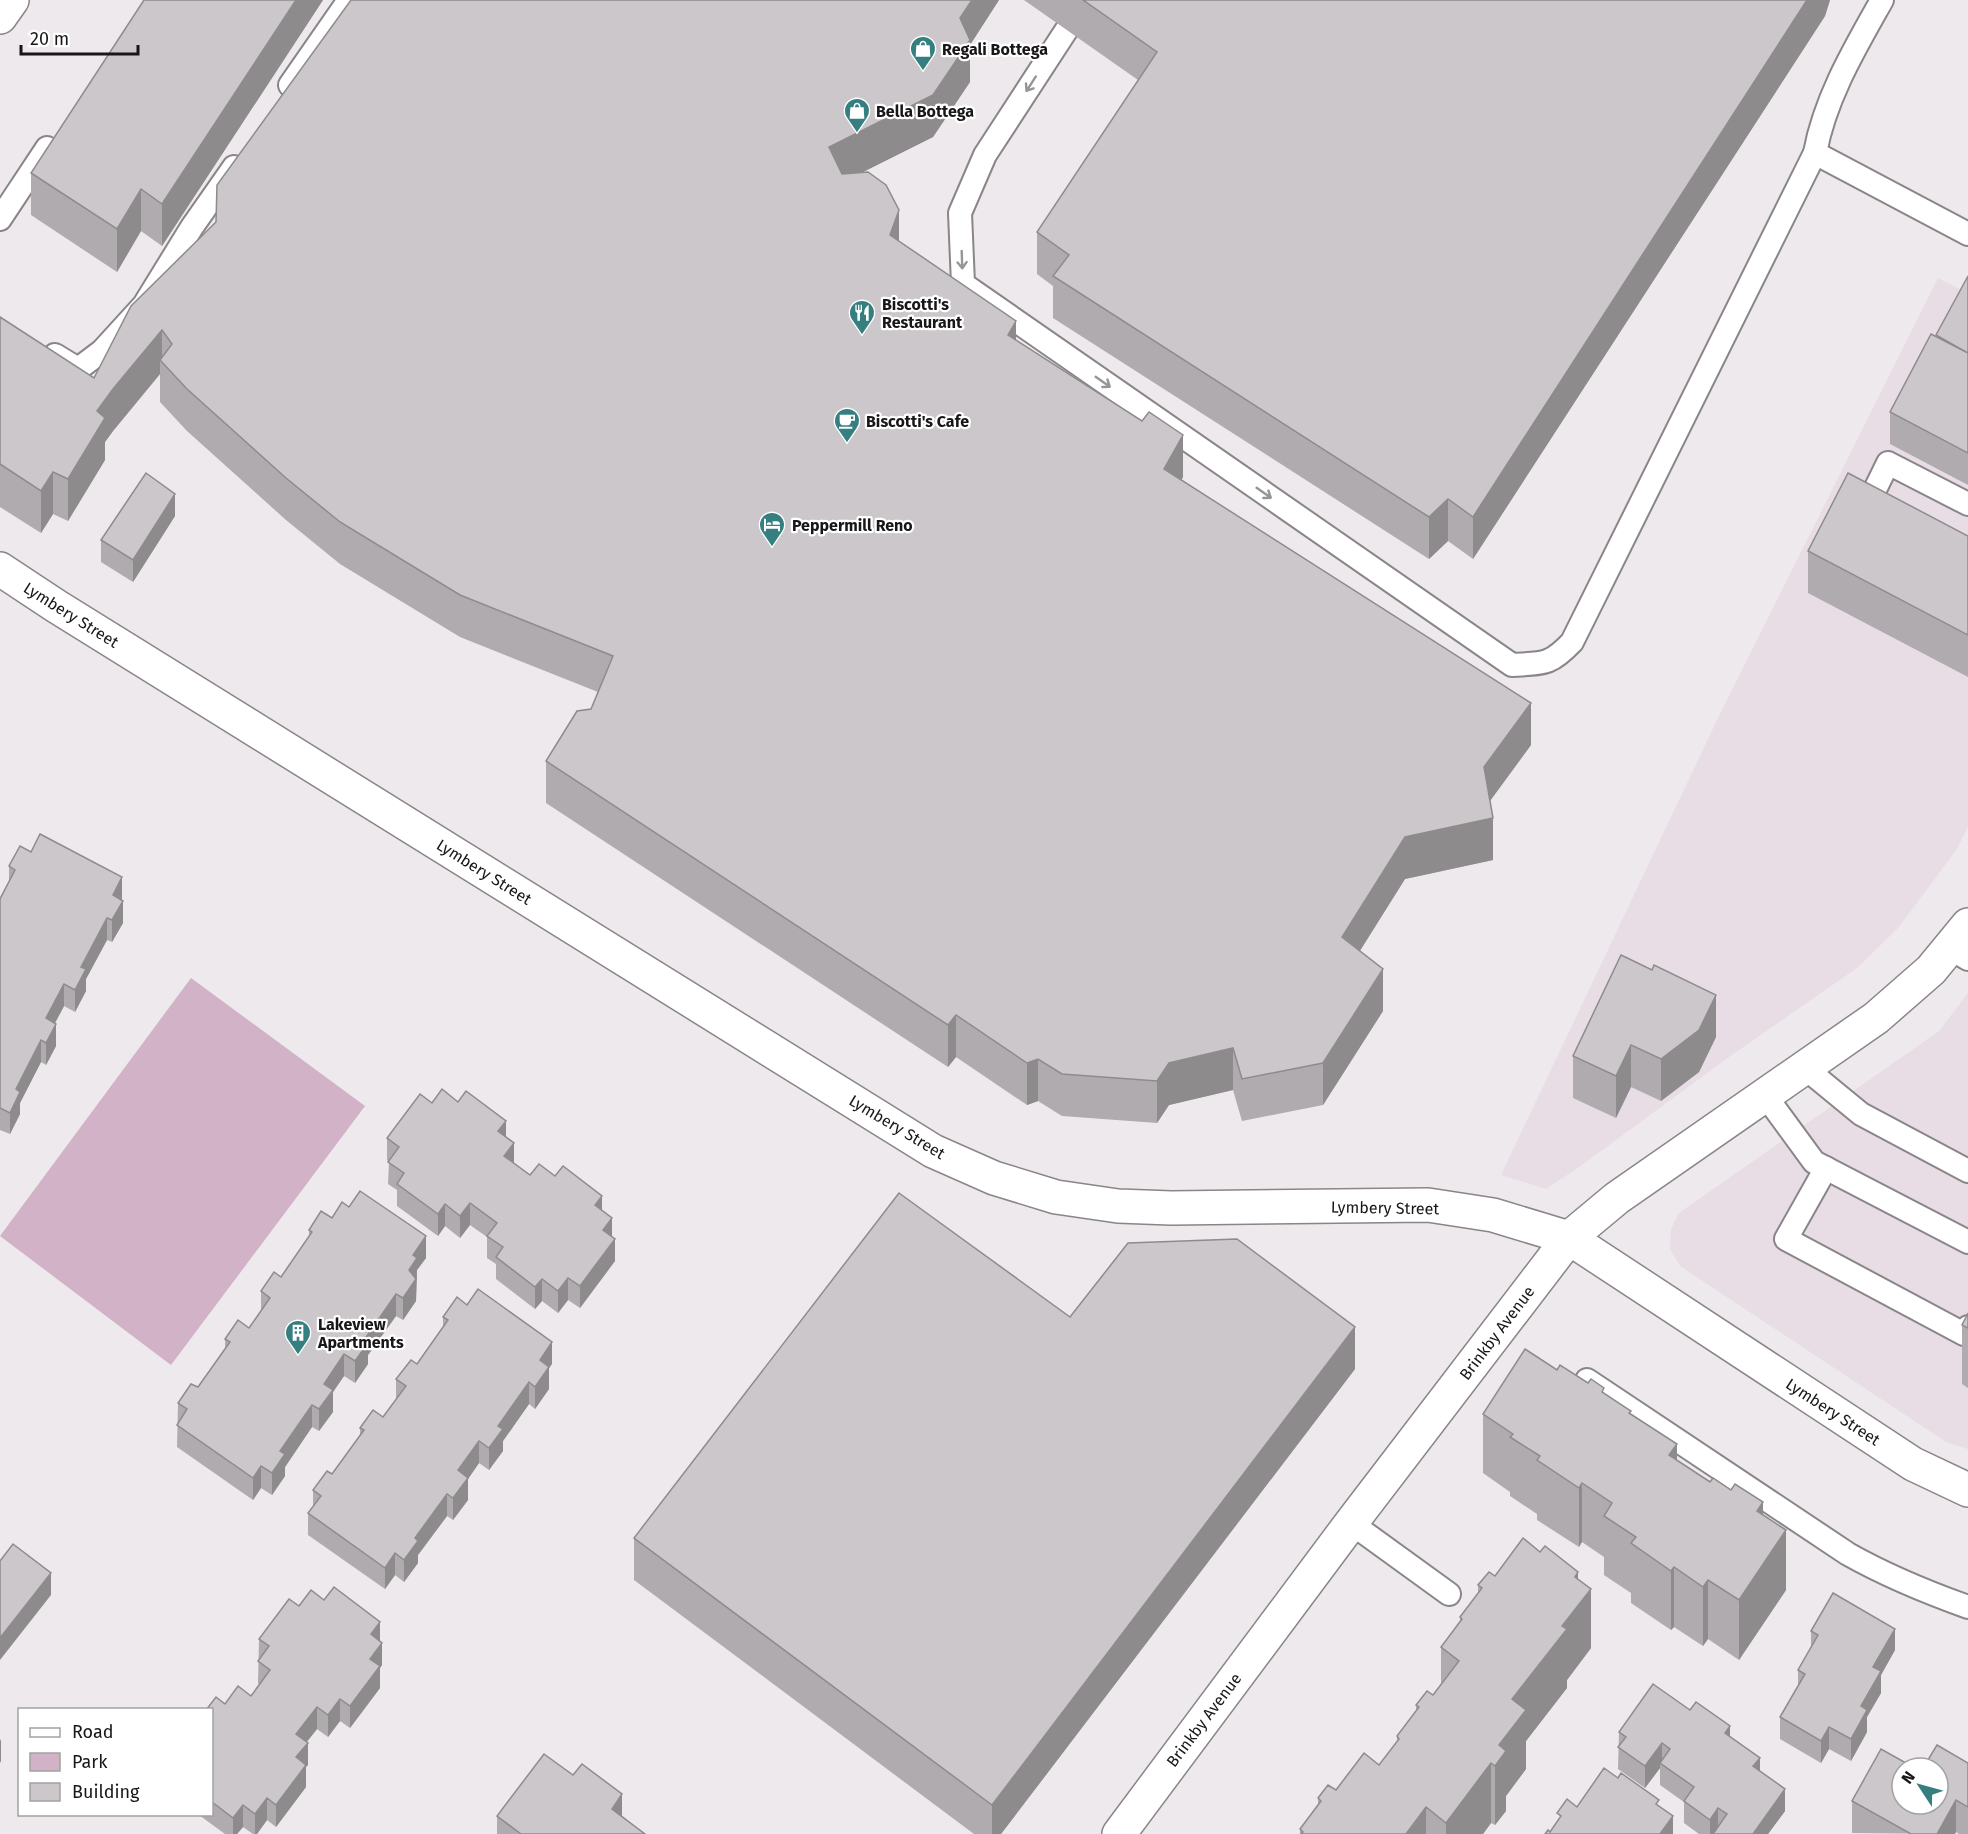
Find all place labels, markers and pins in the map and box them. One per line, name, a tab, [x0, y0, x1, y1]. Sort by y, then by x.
shop icon: Regali Bottega	[908, 34, 938, 72]
place label: Regali Bottega	[942, 40, 1048, 59]
shop icon: Bella Bottega	[842, 96, 872, 134]
place label: Bella Bottega	[876, 102, 974, 121]
place label: Biscotti's Restaurant	[882, 295, 963, 332]
restaurant icon: Biscotti's Restaurant	[847, 298, 877, 336]
cafe icon: Biscotti's Cafe	[832, 406, 862, 444]
place label: Biscotti's Cafe	[866, 412, 969, 431]
hotel icon: Peppermill Reno	[757, 510, 787, 548]
place label: Peppermill Reno	[792, 516, 913, 535]
place label: Lakeview Apartments	[317, 1315, 404, 1352]
building icon: Lakeview Apartments	[283, 1318, 313, 1356]

